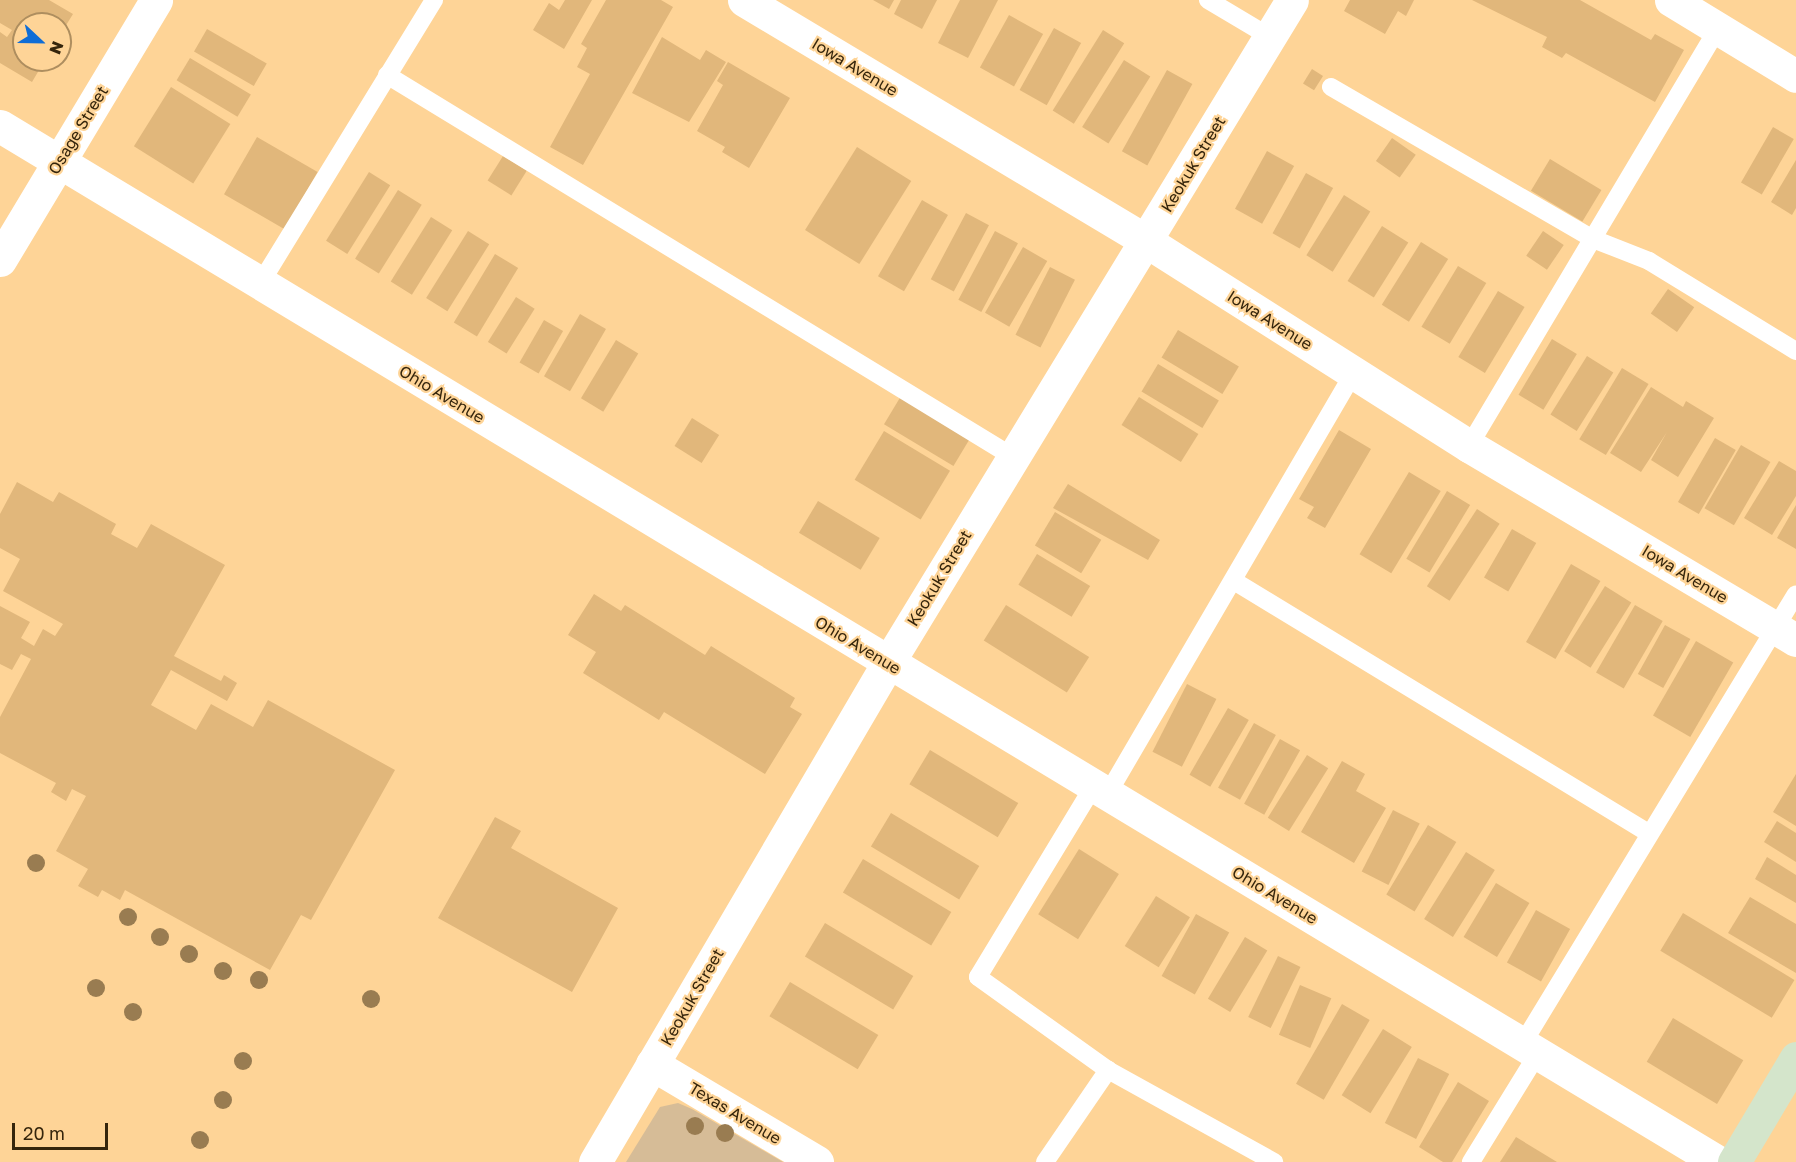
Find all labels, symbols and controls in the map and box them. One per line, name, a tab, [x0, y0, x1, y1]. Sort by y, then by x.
north arrow	[12, 12, 72, 72]
street label: Iowa Avenue	[809, 34, 901, 100]
text: N	[45, 39, 68, 57]
street label: Osage Street	[44, 82, 112, 178]
street label: Keokuk Street	[1157, 112, 1229, 216]
street label: Iowa Avenue	[1224, 286, 1316, 354]
street label: Ohio Avenue	[396, 361, 488, 427]
street label: Keokuk Street	[903, 526, 975, 630]
street label: Iowa Avenue	[1639, 541, 1731, 607]
street label: Ohio Avenue	[812, 612, 904, 678]
street label: Ohio Avenue	[1229, 862, 1321, 928]
street label: Keokuk Street	[657, 945, 727, 1049]
street label: Texas Avenue	[685, 1078, 785, 1148]
scale bar	[15, 1111, 111, 1149]
text: 20 m	[23, 1122, 65, 1144]

